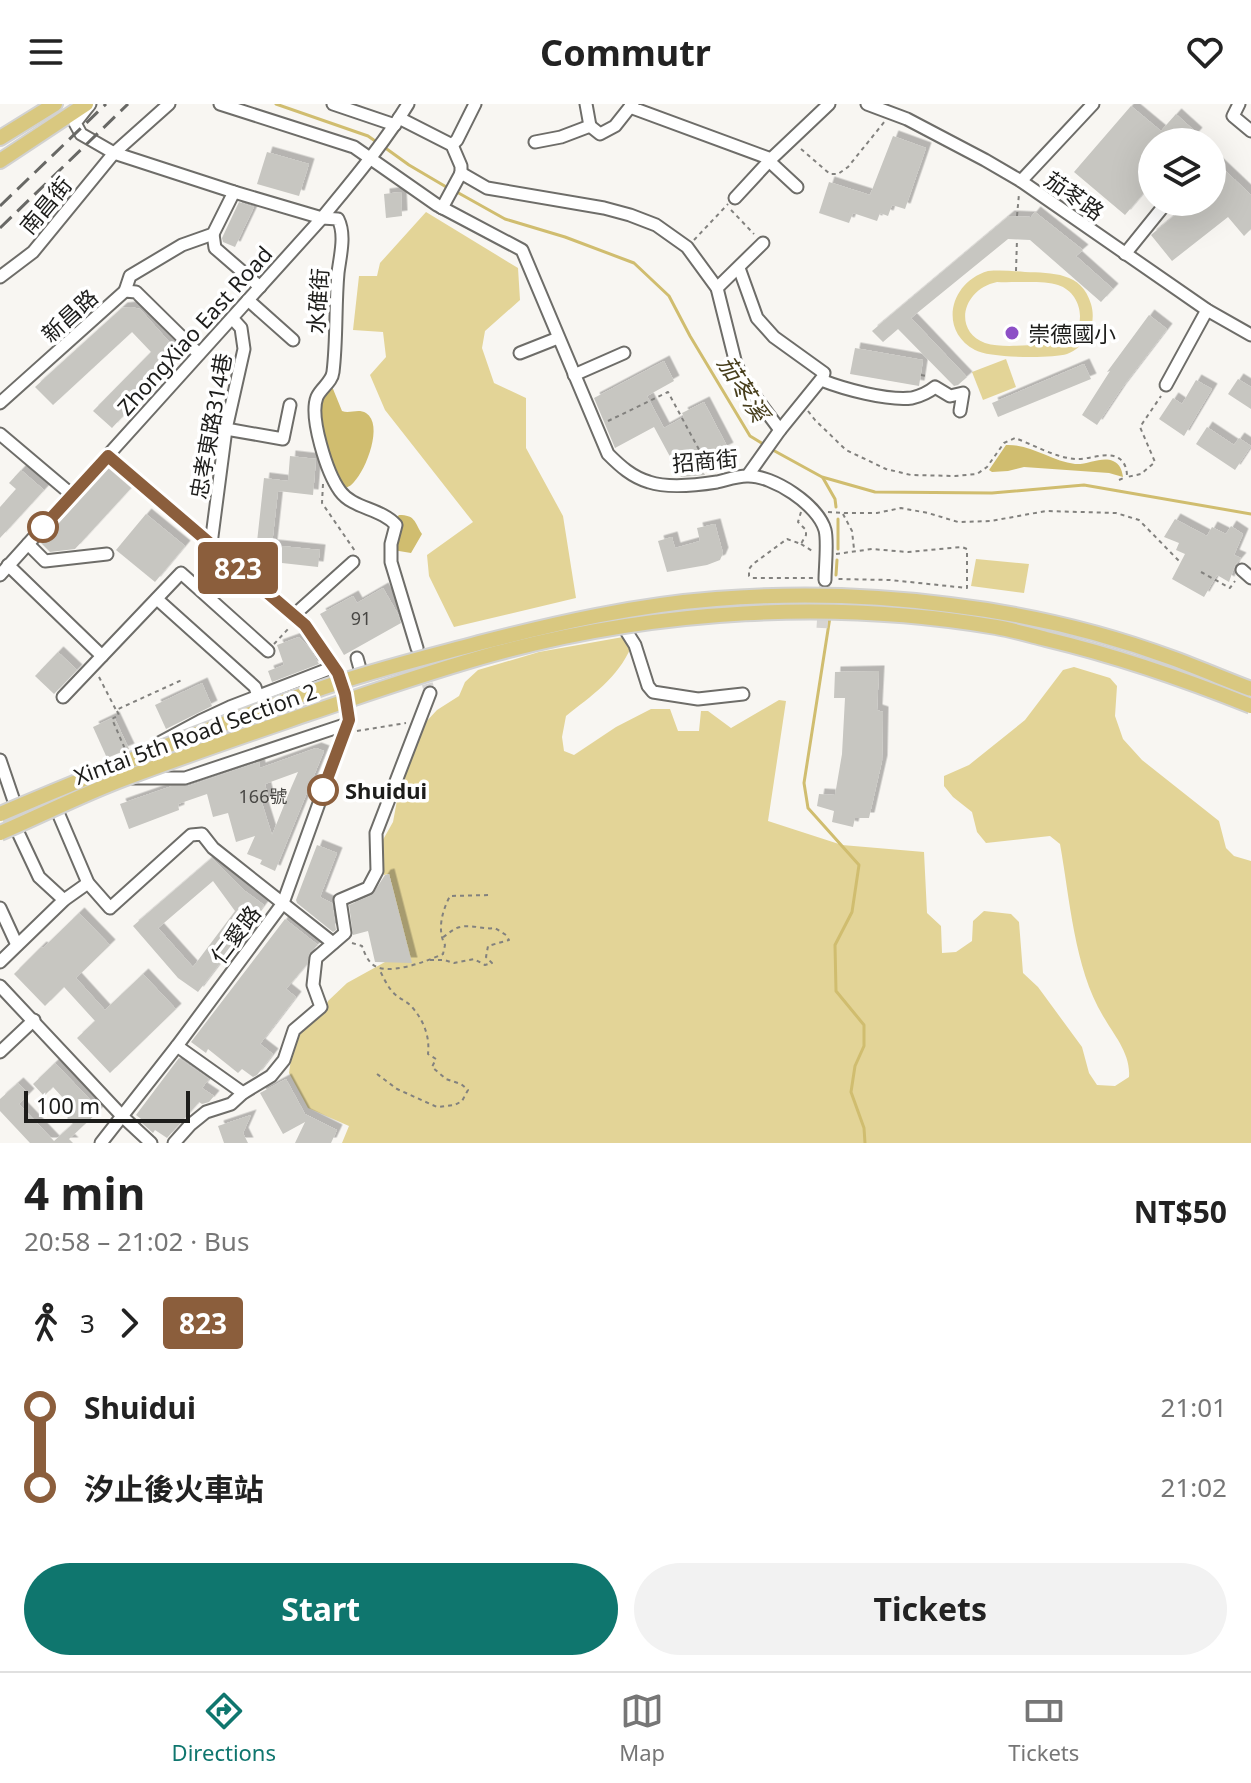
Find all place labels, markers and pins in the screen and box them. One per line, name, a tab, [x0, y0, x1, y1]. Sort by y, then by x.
place label: 崇德國小	[1028, 318, 1116, 348]
marker: 崇德國小	[1003, 324, 1021, 342]
unlabelled marker	[28, 512, 58, 542]
marker: Shuidui	[308, 775, 338, 805]
place label: Shuidui	[345, 775, 427, 805]

